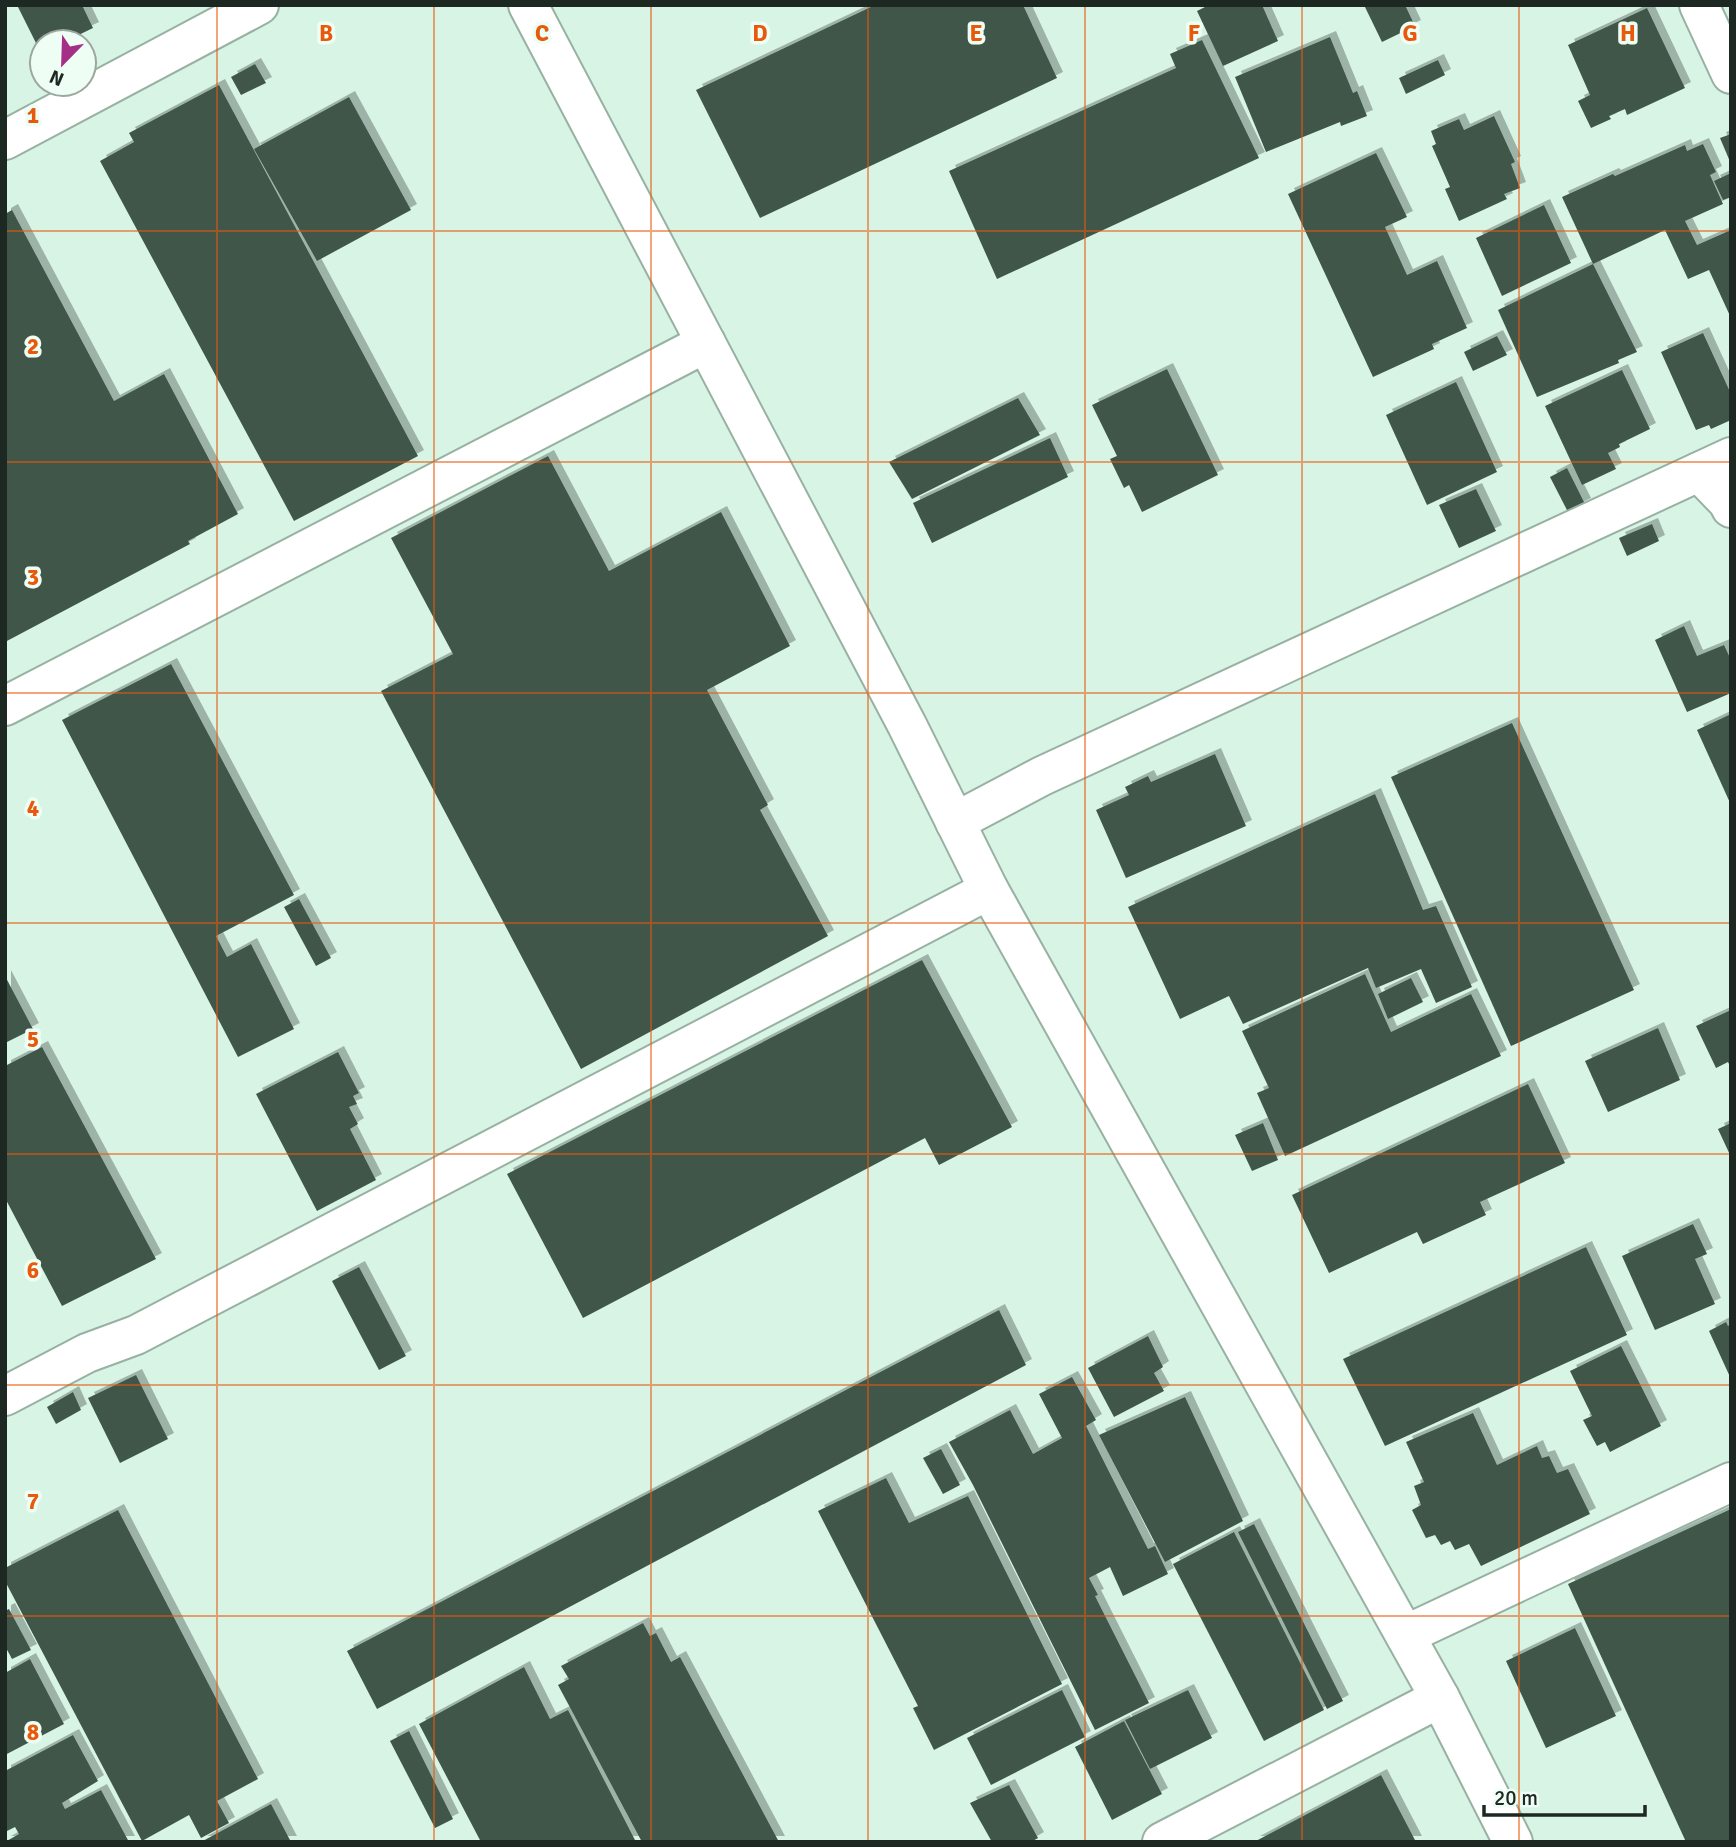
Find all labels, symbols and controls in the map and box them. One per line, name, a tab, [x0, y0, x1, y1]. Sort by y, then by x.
text: B	[319, 19, 333, 48]
text: C	[535, 19, 549, 48]
text: D	[752, 19, 768, 48]
text: E	[969, 19, 983, 48]
text: F	[1188, 19, 1200, 48]
text: G	[1402, 19, 1418, 48]
text: H	[1620, 19, 1636, 48]
north arrow	[28, 28, 98, 98]
text: N	[46, 64, 68, 91]
text: 1	[27, 101, 39, 130]
text: 2	[27, 332, 39, 361]
text: 3	[27, 563, 39, 592]
text: 4	[27, 794, 39, 823]
text: 5	[27, 1025, 39, 1054]
text: 6	[27, 1256, 39, 1285]
text: 7	[27, 1487, 39, 1516]
text: 8	[27, 1718, 39, 1747]
scale bar	[1484, 1773, 1645, 1817]
text: 20 m	[1494, 1785, 1538, 1811]

